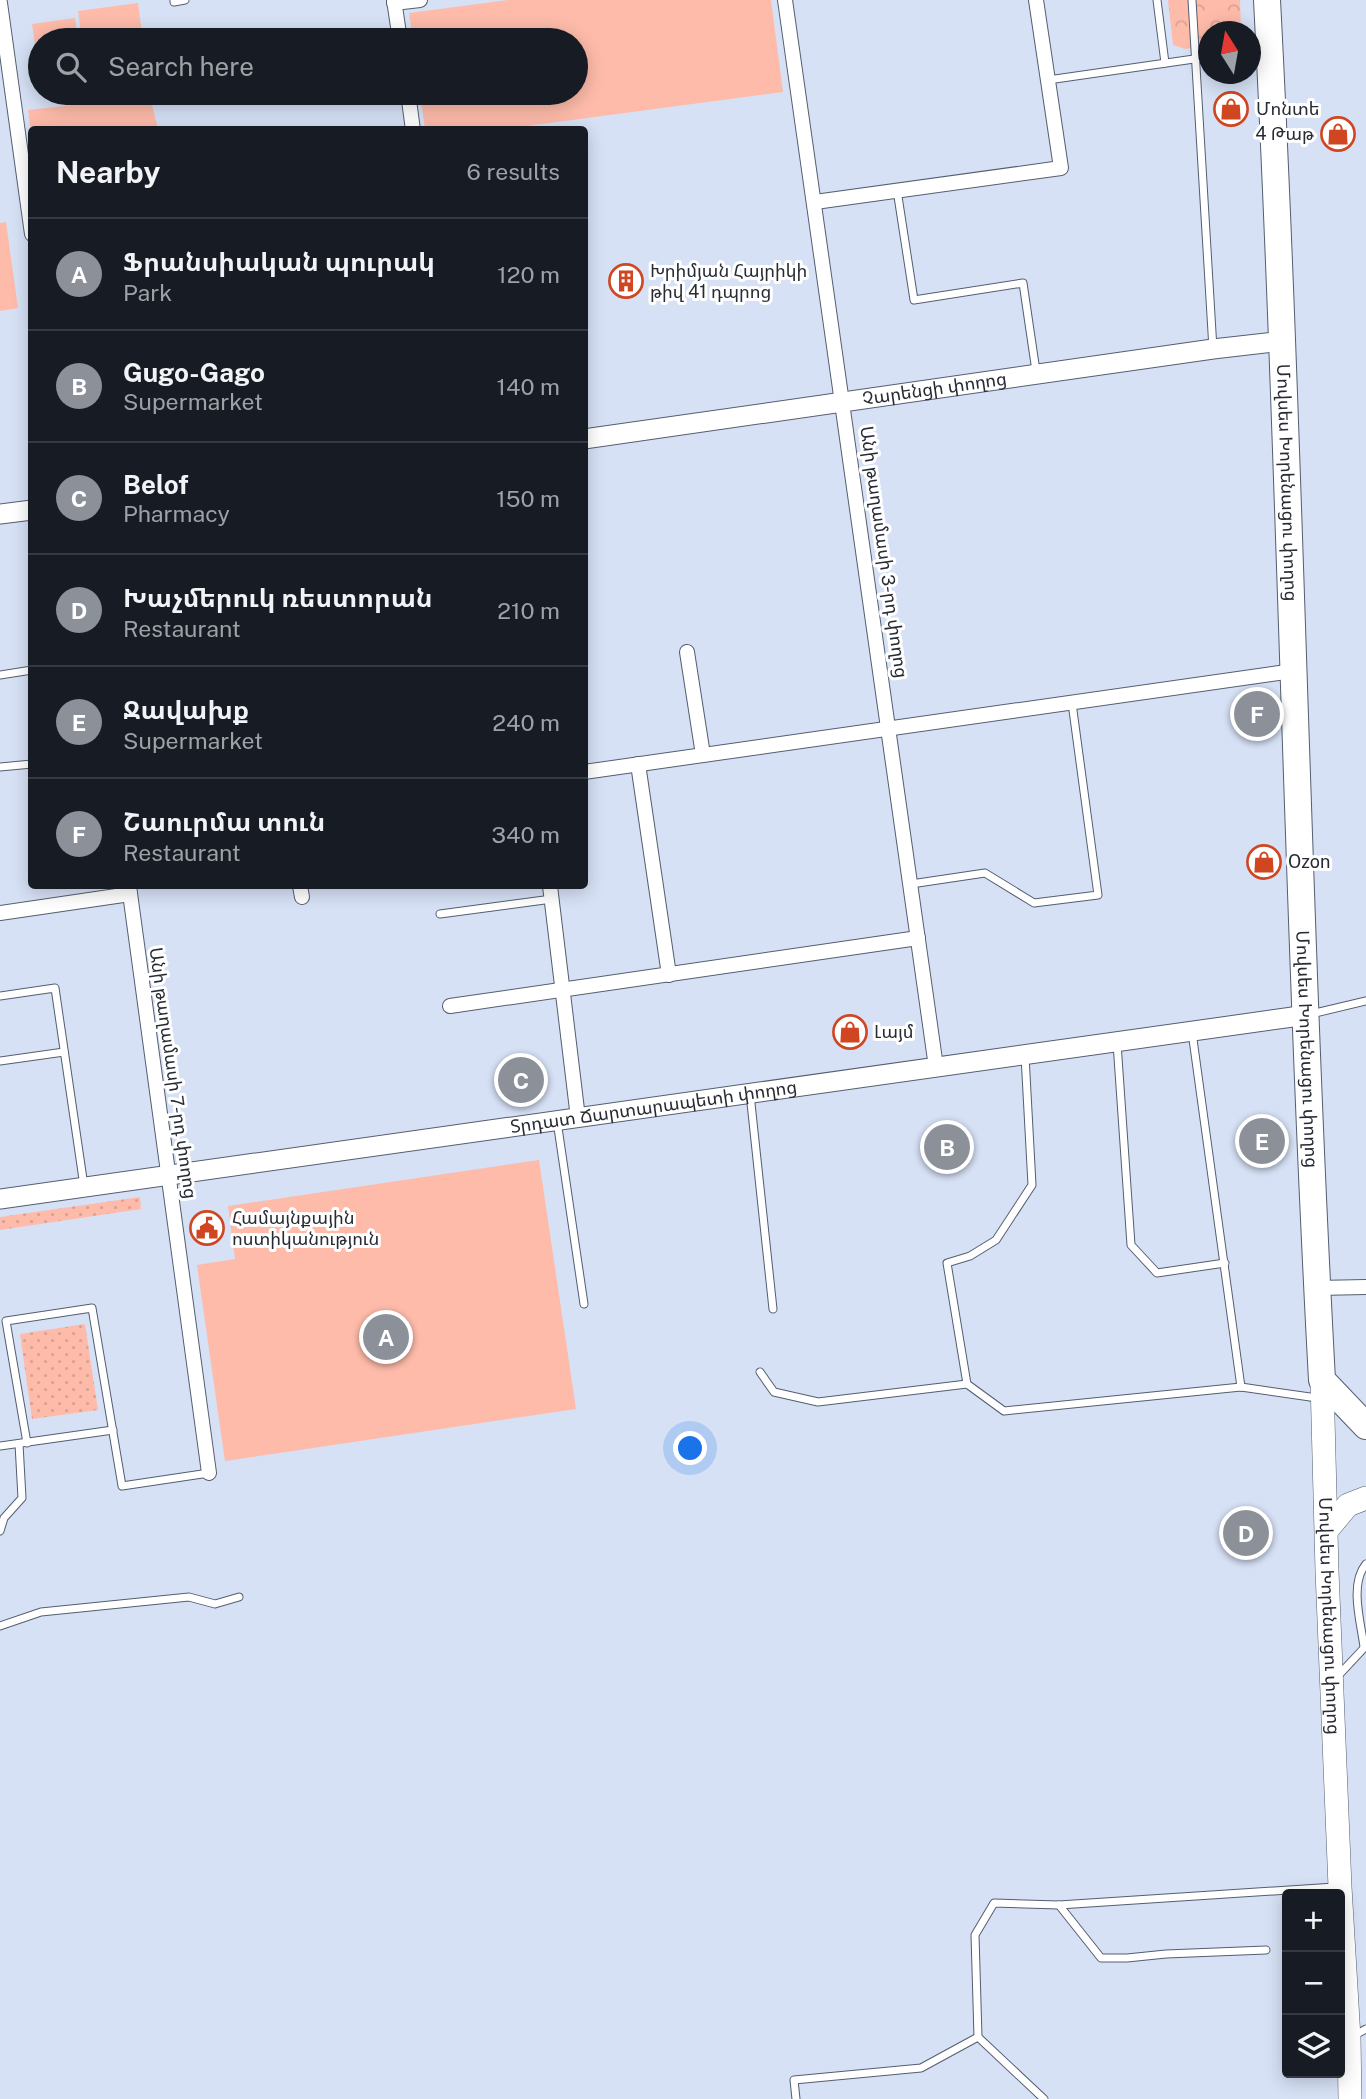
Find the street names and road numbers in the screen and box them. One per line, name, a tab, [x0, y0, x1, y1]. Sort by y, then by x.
street label: Մովսես Խորենացու փողոց	[1273, 363, 1302, 602]
street label: Չարենցի փողոց	[861, 368, 1008, 409]
street label: Անի թաղամասի 3-րդ փողոց	[856, 425, 913, 679]
street label: Մովսես Խորենացու փողոց	[1292, 930, 1323, 1168]
street label: Անի թաղամասի 7-րդ փողոց	[145, 946, 202, 1200]
street label: Տրդատ Ճարտարապետի փողոց	[509, 1076, 798, 1137]
street label: Մովսես Խորենացու փողոց	[1315, 1497, 1345, 1735]

